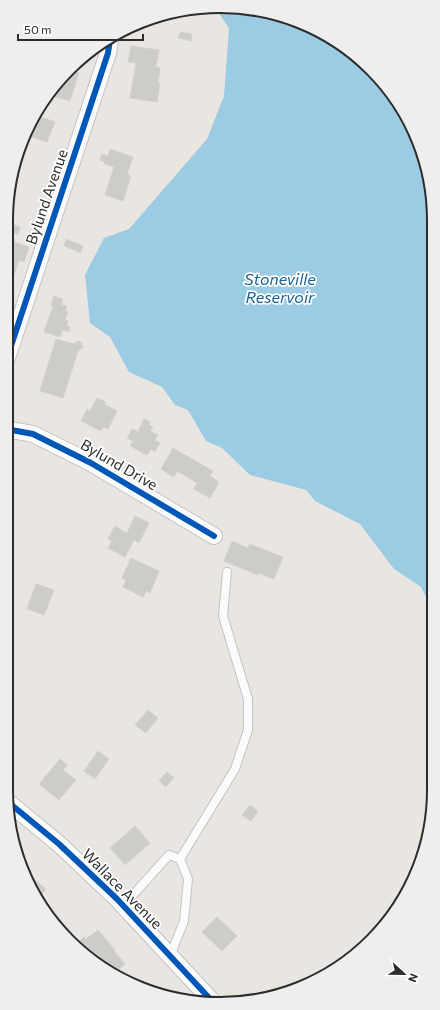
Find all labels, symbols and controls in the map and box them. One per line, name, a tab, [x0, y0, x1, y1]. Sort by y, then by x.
scale bar	[18, 16, 143, 42]
text: 50 m	[24, 22, 52, 36]
street label: Bylund Avenue	[21, 147, 71, 247]
water label: Stoneville Reservoir	[244, 269, 316, 306]
street label: Bylund Drive	[78, 435, 161, 493]
street label: Wallace Avenue	[79, 844, 167, 932]
north arrow	[384, 954, 424, 994]
text: N	[406, 972, 421, 984]

